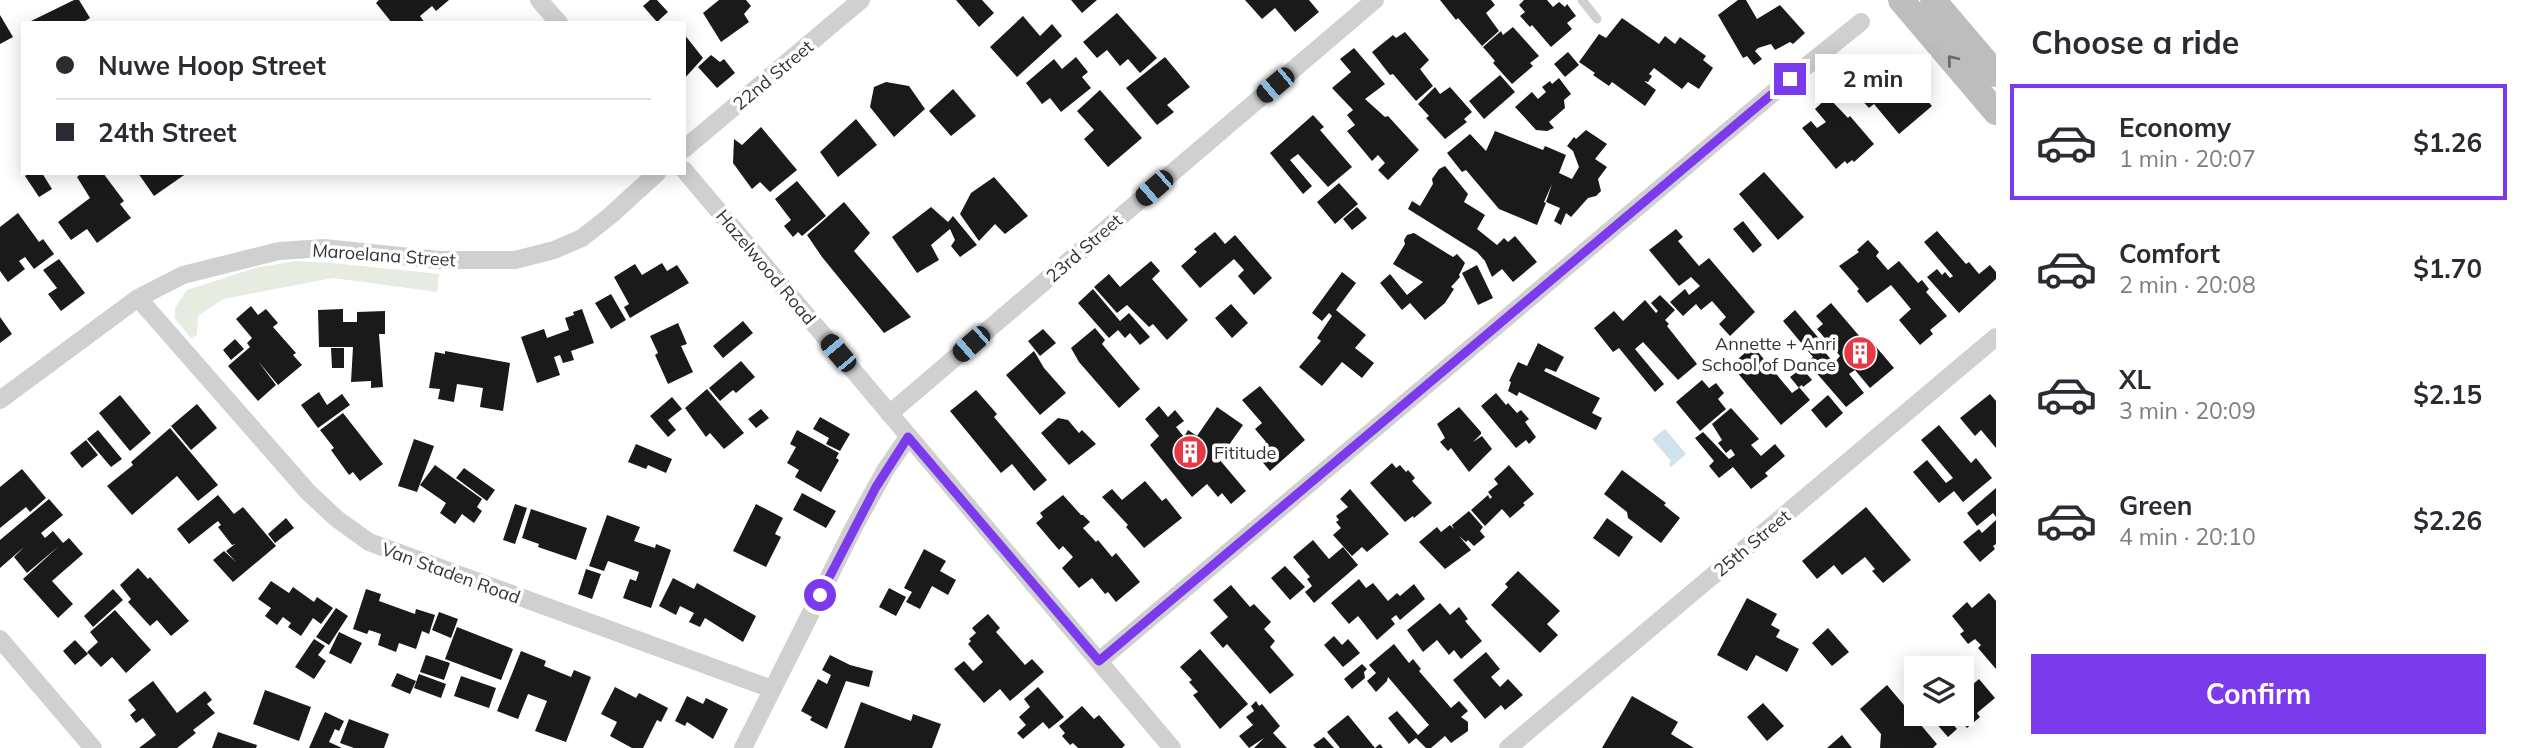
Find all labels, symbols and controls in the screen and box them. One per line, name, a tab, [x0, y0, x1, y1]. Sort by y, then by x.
text: Choose a ride	[2031, 22, 2239, 62]
street label: 22nd Street	[728, 35, 818, 115]
text: Nuwe Hoop Street	[98, 49, 326, 82]
callout: 2 min	[1814, 55, 1930, 104]
one-way arrow	[1948, 55, 1960, 68]
car	[1253, 63, 1298, 107]
route end	[1774, 63, 1806, 95]
text: 2 min	[1843, 64, 1903, 93]
icon: car	[2035, 111, 2098, 174]
text: Economy	[2119, 111, 2231, 144]
text: 24th Street	[98, 116, 237, 149]
text: $1.26	[2413, 126, 2482, 159]
text: 1 min · 20:07	[2119, 144, 2256, 173]
car	[1132, 166, 1177, 210]
street label: Hazelwood Road	[711, 205, 821, 329]
street label: 23rd Street	[1041, 209, 1127, 287]
icon: car	[2035, 237, 2098, 300]
text: Comfort	[2119, 237, 2220, 270]
street label: Maroelana Street	[312, 239, 456, 271]
text: $1.70	[2413, 252, 2482, 285]
text: 2 min · 20:08	[2119, 270, 2256, 299]
car	[949, 322, 994, 366]
car	[817, 330, 860, 376]
place label: Annette + Anri School of Dance	[1702, 332, 1836, 376]
building icon: Annette + Anri School of Dance	[1841, 334, 1879, 372]
icon: car	[2035, 363, 2098, 426]
text: XL	[2119, 363, 2151, 396]
text: $2.15	[2413, 378, 2482, 411]
text: 3 min · 20:09	[2119, 396, 2256, 425]
building icon: Fititude	[1171, 433, 1209, 471]
place label: Fititude	[1214, 441, 1276, 464]
icon: car	[2035, 489, 2098, 552]
text: Green	[2119, 489, 2192, 522]
street label: 25th Street	[1709, 504, 1795, 582]
text: $2.26	[2413, 504, 2482, 537]
text: 4 min · 20:10	[2119, 522, 2256, 551]
street label: Van Staden Road	[379, 537, 523, 609]
route start	[804, 579, 836, 611]
button: Confirm	[2031, 654, 2486, 734]
map controls	[1904, 656, 1974, 726]
button: layers	[1904, 656, 1974, 726]

